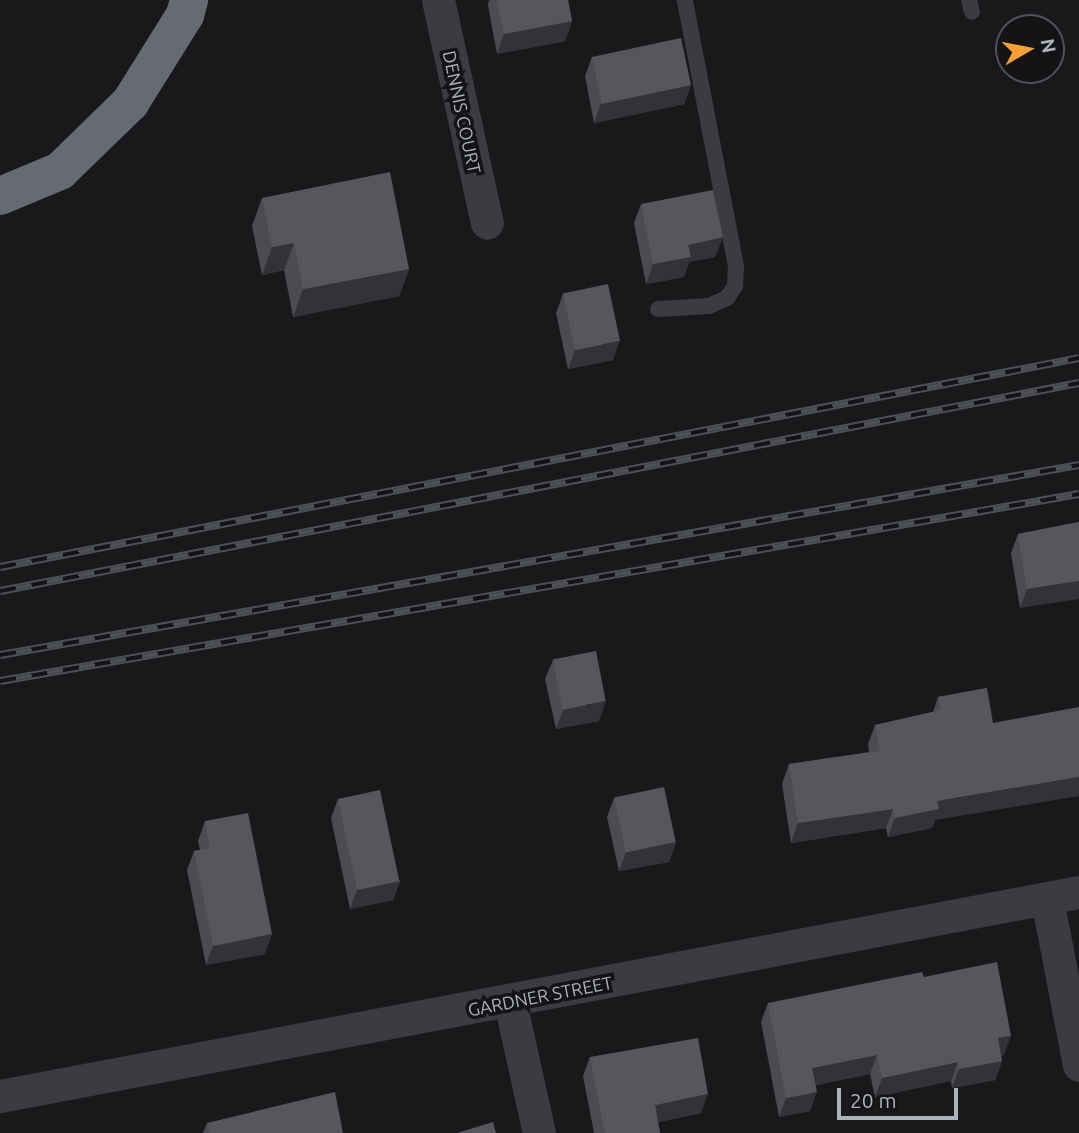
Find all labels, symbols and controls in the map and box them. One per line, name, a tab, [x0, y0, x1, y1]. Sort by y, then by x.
north arrow	[995, 14, 1065, 84]
text: N	[1037, 37, 1061, 55]
street label: DENNIS COURT	[438, 49, 486, 175]
street label: GARDNER STREET	[466, 971, 614, 1021]
scale bar	[841, 1074, 962, 1118]
text: 20 m	[850, 1088, 897, 1112]

